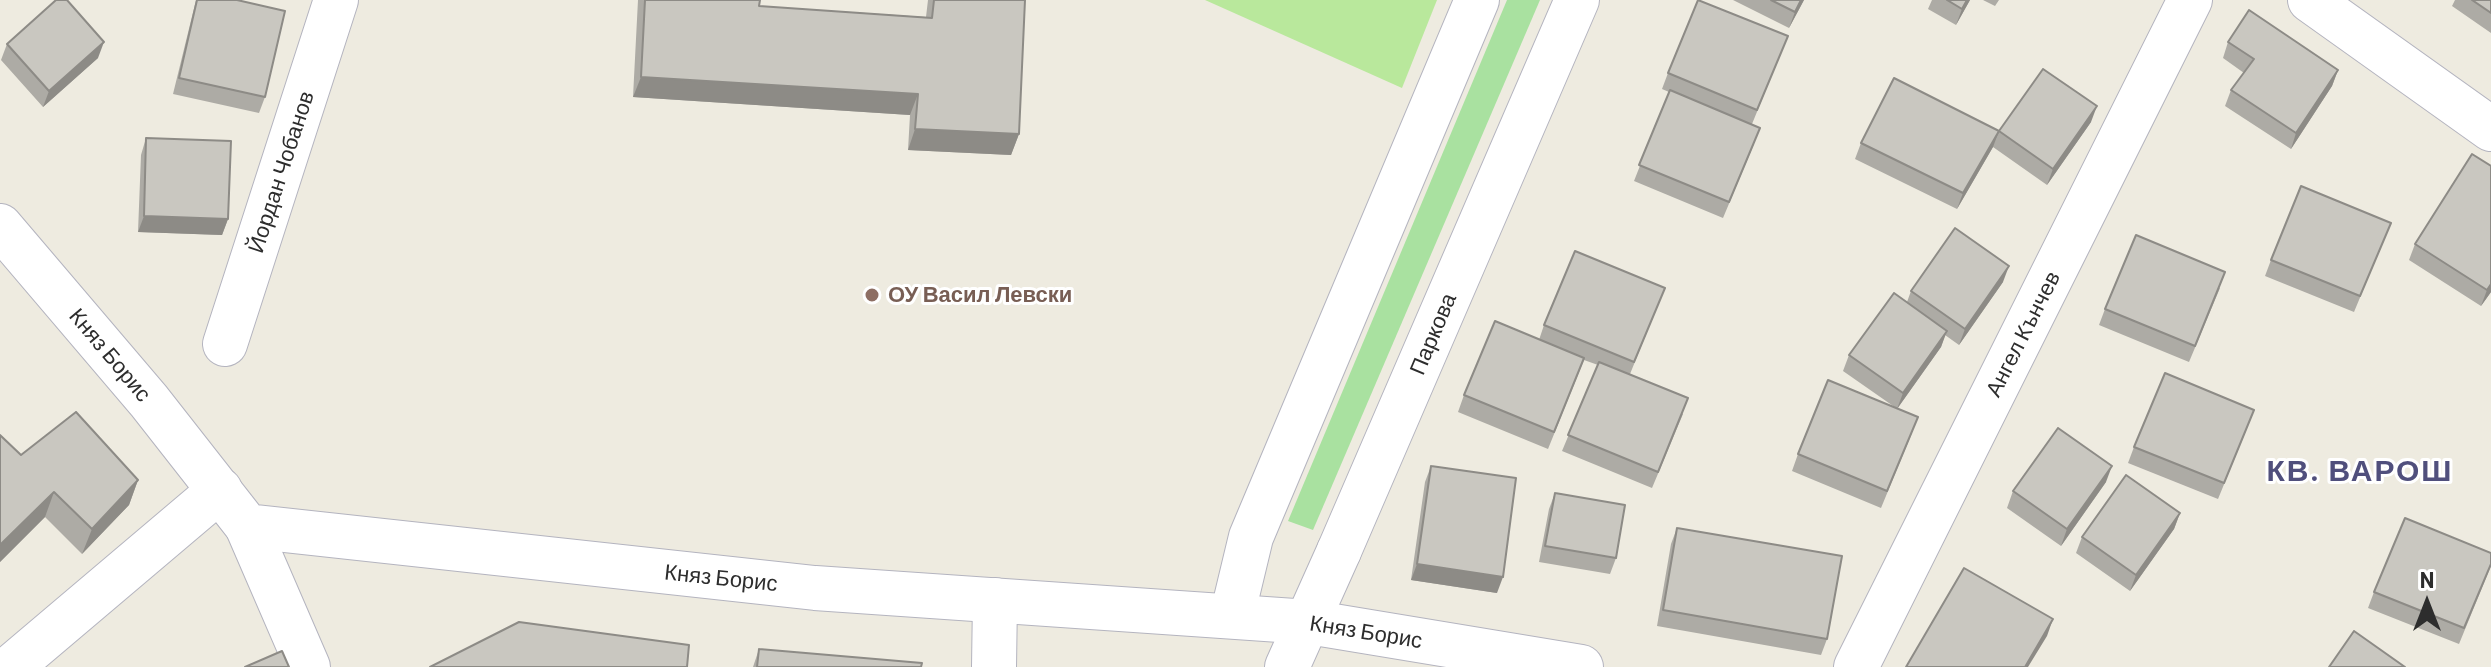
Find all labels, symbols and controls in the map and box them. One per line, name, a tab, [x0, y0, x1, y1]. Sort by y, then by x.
street label: Йордан Чобанов	[242, 88, 320, 256]
street label: Ангел Кънчев	[1980, 267, 2066, 401]
place label: ОУ Васил Левски	[888, 282, 1072, 308]
marker: ОУ Васил Левски	[863, 286, 881, 304]
street label: Паркова	[1404, 289, 1462, 379]
street label: Княз Борис	[63, 303, 157, 407]
district label: КВ. ВАРОШ	[2266, 453, 2454, 489]
street label: Княз Борис	[663, 559, 779, 597]
north arrow	[2387, 563, 2467, 643]
text: N	[2420, 566, 2434, 592]
street label: Княз Борис	[1308, 610, 1424, 654]

